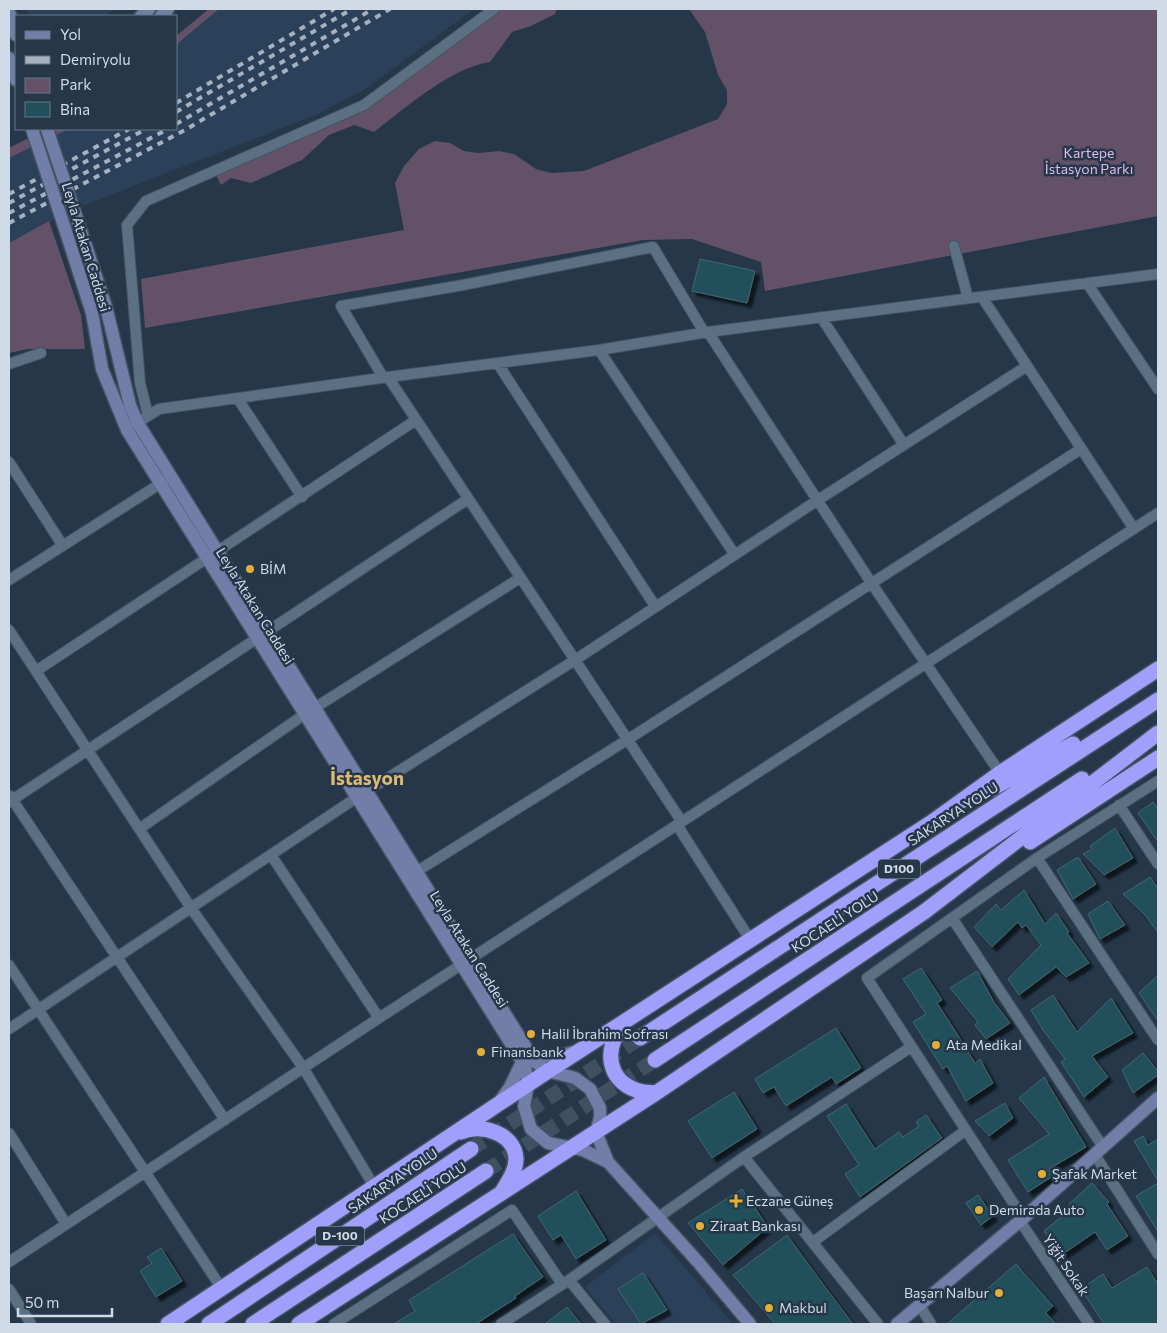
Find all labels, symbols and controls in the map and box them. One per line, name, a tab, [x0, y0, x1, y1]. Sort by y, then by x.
legend	[15, 15, 178, 130]
text: Yol	[60, 25, 81, 43]
text: Demiryolu	[60, 50, 131, 68]
text: Park	[60, 75, 91, 93]
text: Bina	[60, 100, 90, 118]
park label: Kartepe İstasyon Parkı	[1045, 144, 1133, 177]
street label: Leyla Atakan Caddesi	[59, 180, 114, 314]
street label: Leyla Atakan Caddesi	[213, 544, 298, 667]
place label: BİM	[260, 560, 286, 577]
marker: BİM	[244, 563, 256, 575]
district label: İstasyon	[330, 766, 404, 789]
street label: SAKARYA YOLU	[904, 778, 1001, 849]
road number: D100	[878, 860, 920, 879]
street label: Leyla Atakan Caddesi	[427, 887, 512, 1010]
street label: KOCAELİ YOLU	[788, 887, 882, 956]
place label: Halil İbrahim Sofrası	[541, 1025, 668, 1042]
marker: Halil İbrahim Sofrası	[525, 1028, 537, 1040]
place label: Ata Medikal	[946, 1036, 1022, 1053]
marker: Ata Medikal	[930, 1039, 942, 1051]
place label: Finansbank	[491, 1043, 564, 1060]
marker: Finansbank	[475, 1046, 487, 1058]
street label: SAKARYA YOLU	[345, 1144, 441, 1217]
street label: KOCAELİ YOLU	[376, 1158, 470, 1227]
place label: Şafak Market	[1052, 1165, 1137, 1182]
marker: Şafak Market	[1036, 1168, 1048, 1180]
place label: Eczane Güneş	[746, 1192, 833, 1209]
marker: Eczane Güneş	[730, 1195, 742, 1207]
place label: Demirada Auto	[989, 1201, 1085, 1218]
marker: Demirada Auto	[973, 1204, 985, 1216]
place label: Ziraat Bankası	[710, 1217, 801, 1234]
marker: Ziraat Bankası	[694, 1220, 706, 1232]
road number: D-100	[316, 1226, 364, 1246]
street label: Yiğit Sokak	[1039, 1230, 1094, 1299]
place label: Başarı Nalbur	[904, 1284, 989, 1301]
scale bar	[18, 1286, 111, 1318]
marker: Başarı Nalbur	[993, 1287, 1005, 1299]
text: 50 m	[25, 1293, 59, 1311]
place label: Makbul	[779, 1299, 827, 1316]
marker: Makbul	[763, 1302, 775, 1314]

